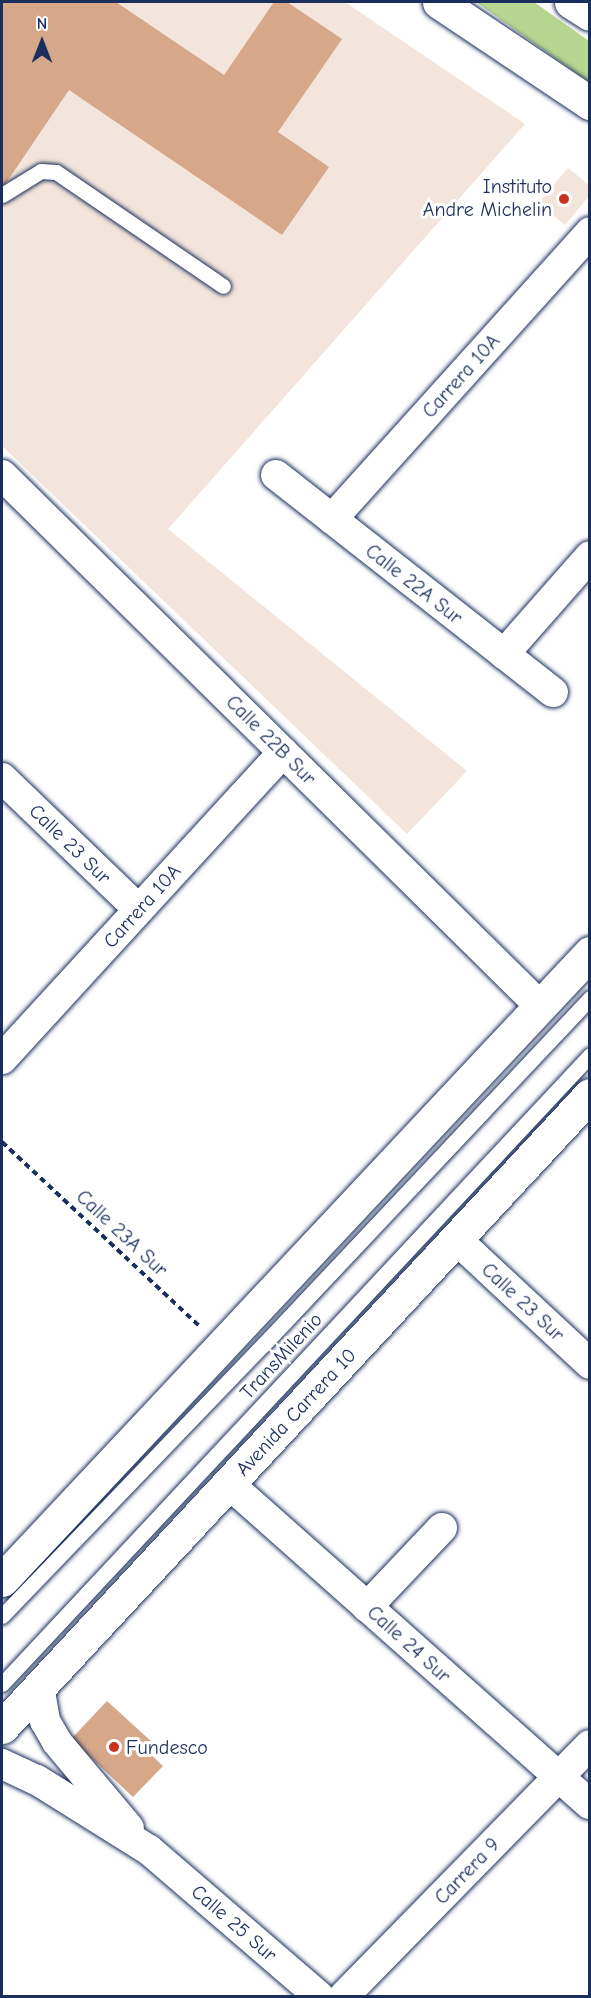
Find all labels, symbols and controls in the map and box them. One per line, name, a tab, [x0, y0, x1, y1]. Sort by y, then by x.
north arrow	[12, 12, 72, 72]
text: N	[37, 15, 47, 33]
place label: Instituto Andre Michelin	[423, 175, 552, 222]
marker: Instituto Andre Michelin	[557, 192, 571, 206]
street label: Carrera 10A	[417, 329, 505, 423]
street label: Calle 22A Sur	[361, 539, 467, 629]
street label: Calle 22B Sur	[221, 690, 321, 790]
street label: Calle 23 Sur	[24, 799, 116, 889]
street label: Carrera 10A	[98, 859, 186, 953]
street label: Calle 23A Sur	[71, 1185, 173, 1281]
street label: Calle 23 Sur	[477, 1258, 569, 1346]
street label: TransMilenio	[235, 1308, 327, 1404]
street label: Avenida Carrera 10	[231, 1343, 361, 1481]
street label: Calle 24 Sur	[362, 1600, 456, 1688]
place label: Fundesco	[126, 1735, 208, 1759]
marker: Fundesco	[107, 1740, 121, 1754]
street label: Carrera 9	[429, 1833, 505, 1909]
street label: Calle 25 Sur	[186, 1879, 282, 1967]

